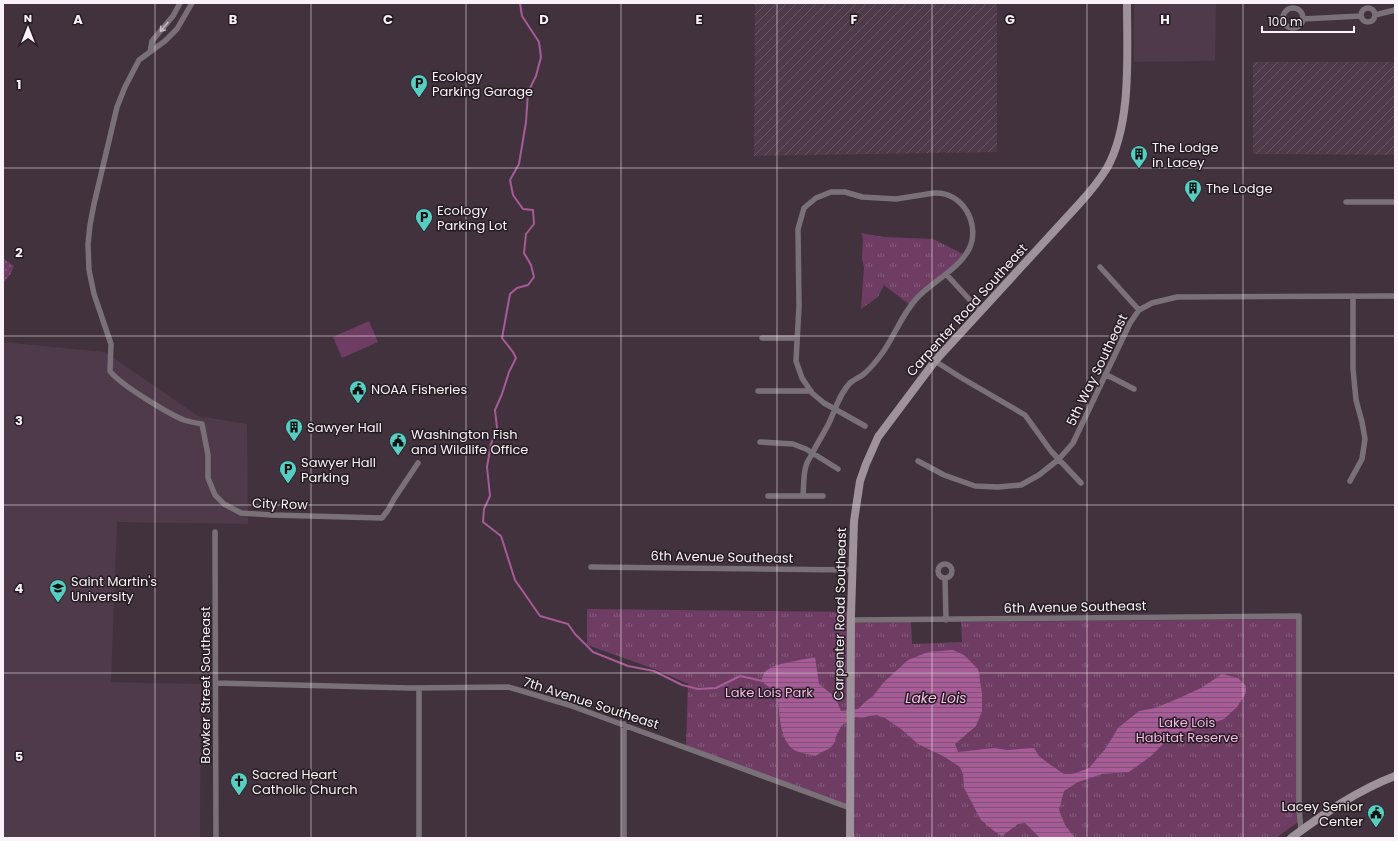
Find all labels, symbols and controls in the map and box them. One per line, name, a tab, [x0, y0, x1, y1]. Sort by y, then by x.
north arrow	[8, 8, 48, 48]
scale bar	[1262, 8, 1354, 34]
text: N	[24, 10, 32, 26]
text: A	[73, 10, 83, 29]
text: B	[229, 10, 238, 29]
text: C	[383, 10, 393, 29]
text: D	[539, 10, 549, 29]
text: E	[695, 10, 703, 29]
text: F	[850, 10, 858, 29]
text: G	[1005, 10, 1015, 29]
text: H	[1160, 10, 1170, 29]
text: 100 m	[1268, 13, 1302, 30]
one-way arrow	[159, 22, 168, 33]
place label: Ecology Parking Garage	[432, 67, 533, 101]
parking icon: Ecology Parking Garage	[409, 73, 429, 98]
text: 1	[17, 75, 21, 94]
place label: The Lodge in Lacey	[1152, 138, 1218, 172]
building icon: The Lodge in Lacey	[1129, 144, 1149, 169]
building icon: The Lodge	[1183, 178, 1203, 203]
place label: The Lodge	[1206, 179, 1272, 198]
place label: Ecology Parking Lot	[437, 201, 508, 235]
parking icon: Ecology Parking Lot	[414, 207, 434, 232]
street label: Carpenter Road Southeast	[902, 239, 1032, 381]
text: 2	[15, 243, 23, 262]
street label: 5th Way Southeast	[1062, 310, 1133, 429]
public building icon: NOAA Fisheries	[348, 379, 368, 404]
place label: NOAA Fisheries	[371, 380, 467, 399]
text: 3	[15, 411, 23, 430]
building icon: Sawyer Hall	[284, 417, 304, 442]
place label: Sawyer Hall	[307, 418, 382, 437]
place label: Washington Fish and Wildlife Office	[411, 425, 528, 459]
public building icon: Washington Fish and Wildlife Office	[388, 431, 408, 456]
place label: Sawyer Hall Parking	[301, 453, 376, 487]
parking icon: Sawyer Hall Parking	[278, 459, 298, 484]
street label: City Row	[252, 494, 308, 514]
street label: Carpenter Road Southeast	[829, 527, 851, 701]
street label: 6th Avenue Southeast	[650, 546, 794, 568]
place label: Saint Martin's University	[71, 572, 157, 606]
school or university icon: Saint Martin's University	[48, 578, 68, 603]
text: 4	[15, 579, 24, 598]
street label: 6th Avenue Southeast	[1003, 596, 1147, 618]
street label: Bowker Street Southeast	[196, 606, 215, 764]
street label: 7th Avenue Southeast	[521, 672, 662, 734]
park label: Lake Lois Park	[725, 683, 813, 702]
water label: Lake Lois	[905, 688, 967, 708]
park label: Lake Lois Habitat Reserve	[1136, 713, 1238, 747]
text: 5	[15, 747, 23, 766]
place label: Sacred Heart Catholic Church	[252, 765, 358, 799]
church icon: Sacred Heart Catholic Church	[229, 771, 249, 796]
place label: Lacey Senior Center	[1281, 797, 1363, 831]
public building icon: Lacey Senior Center	[1366, 803, 1386, 828]

